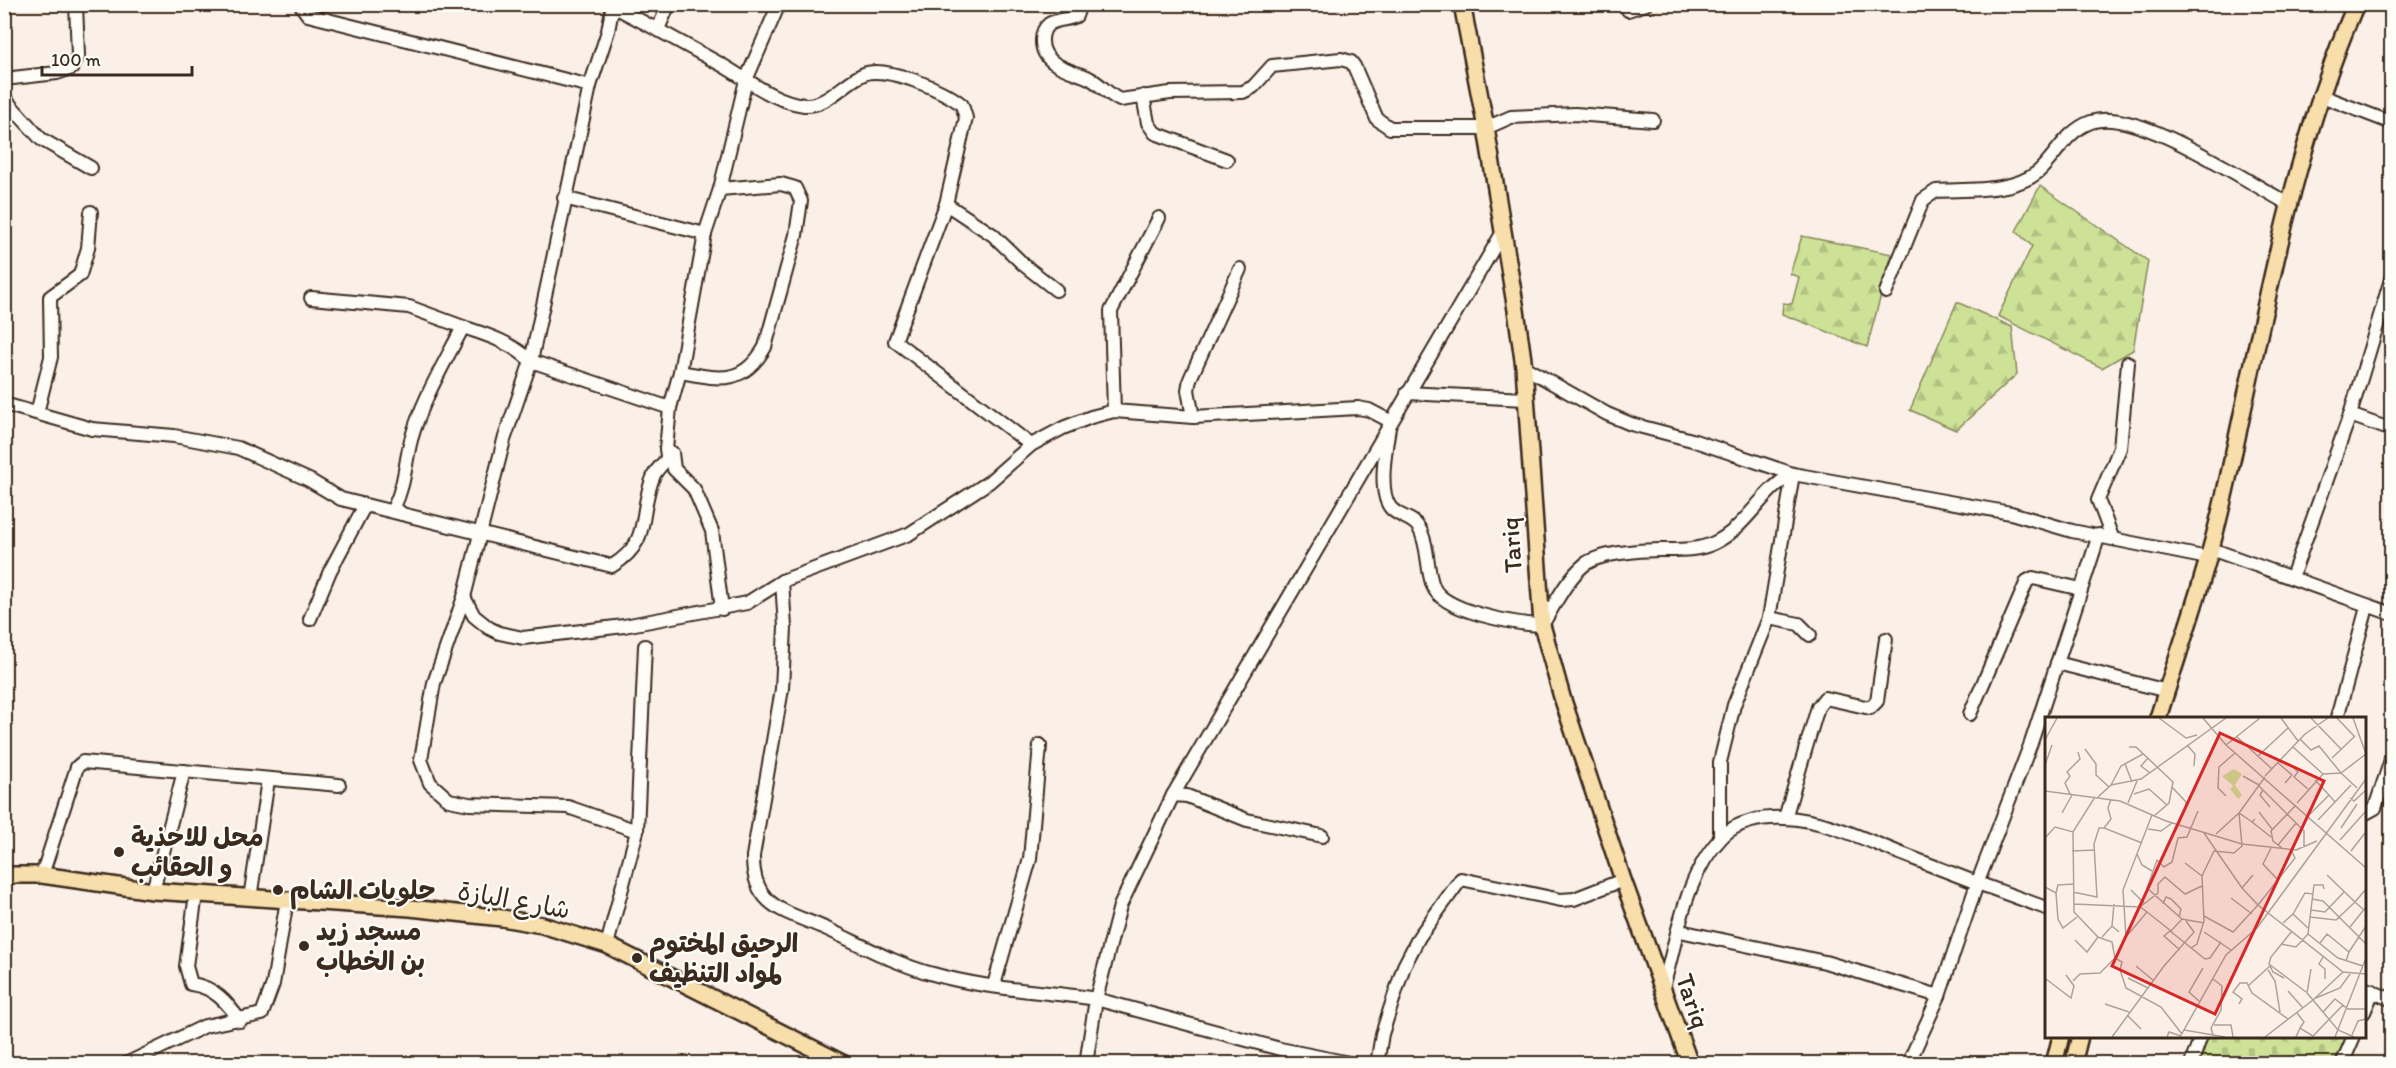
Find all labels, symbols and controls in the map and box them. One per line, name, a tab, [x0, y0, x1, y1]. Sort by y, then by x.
scale bar	[42, 39, 192, 77]
text: 100 m	[51, 49, 101, 71]
street label: Tariq	[1493, 516, 1529, 574]
inset map	[2045, 717, 2366, 1038]
place label: محل للاحذية و الحقائب	[131, 821, 264, 883]
marker: محل للاحذية و الحقائب	[112, 845, 126, 859]
place label: حلويات الشام	[290, 874, 436, 910]
street label: شارع البازة	[455, 874, 573, 928]
marker: حلويات الشام	[271, 883, 285, 897]
place label: مسجد زيد بن الخطاب	[316, 915, 425, 977]
place label: الرحيق المختوم لمواد التنظيف	[649, 927, 799, 990]
marker: مسجد زيد بن الخطاب	[297, 939, 311, 953]
marker: الرحيق المختوم لمواد التنظيف	[630, 951, 644, 965]
street label: Tariq	[1669, 969, 1717, 1033]

